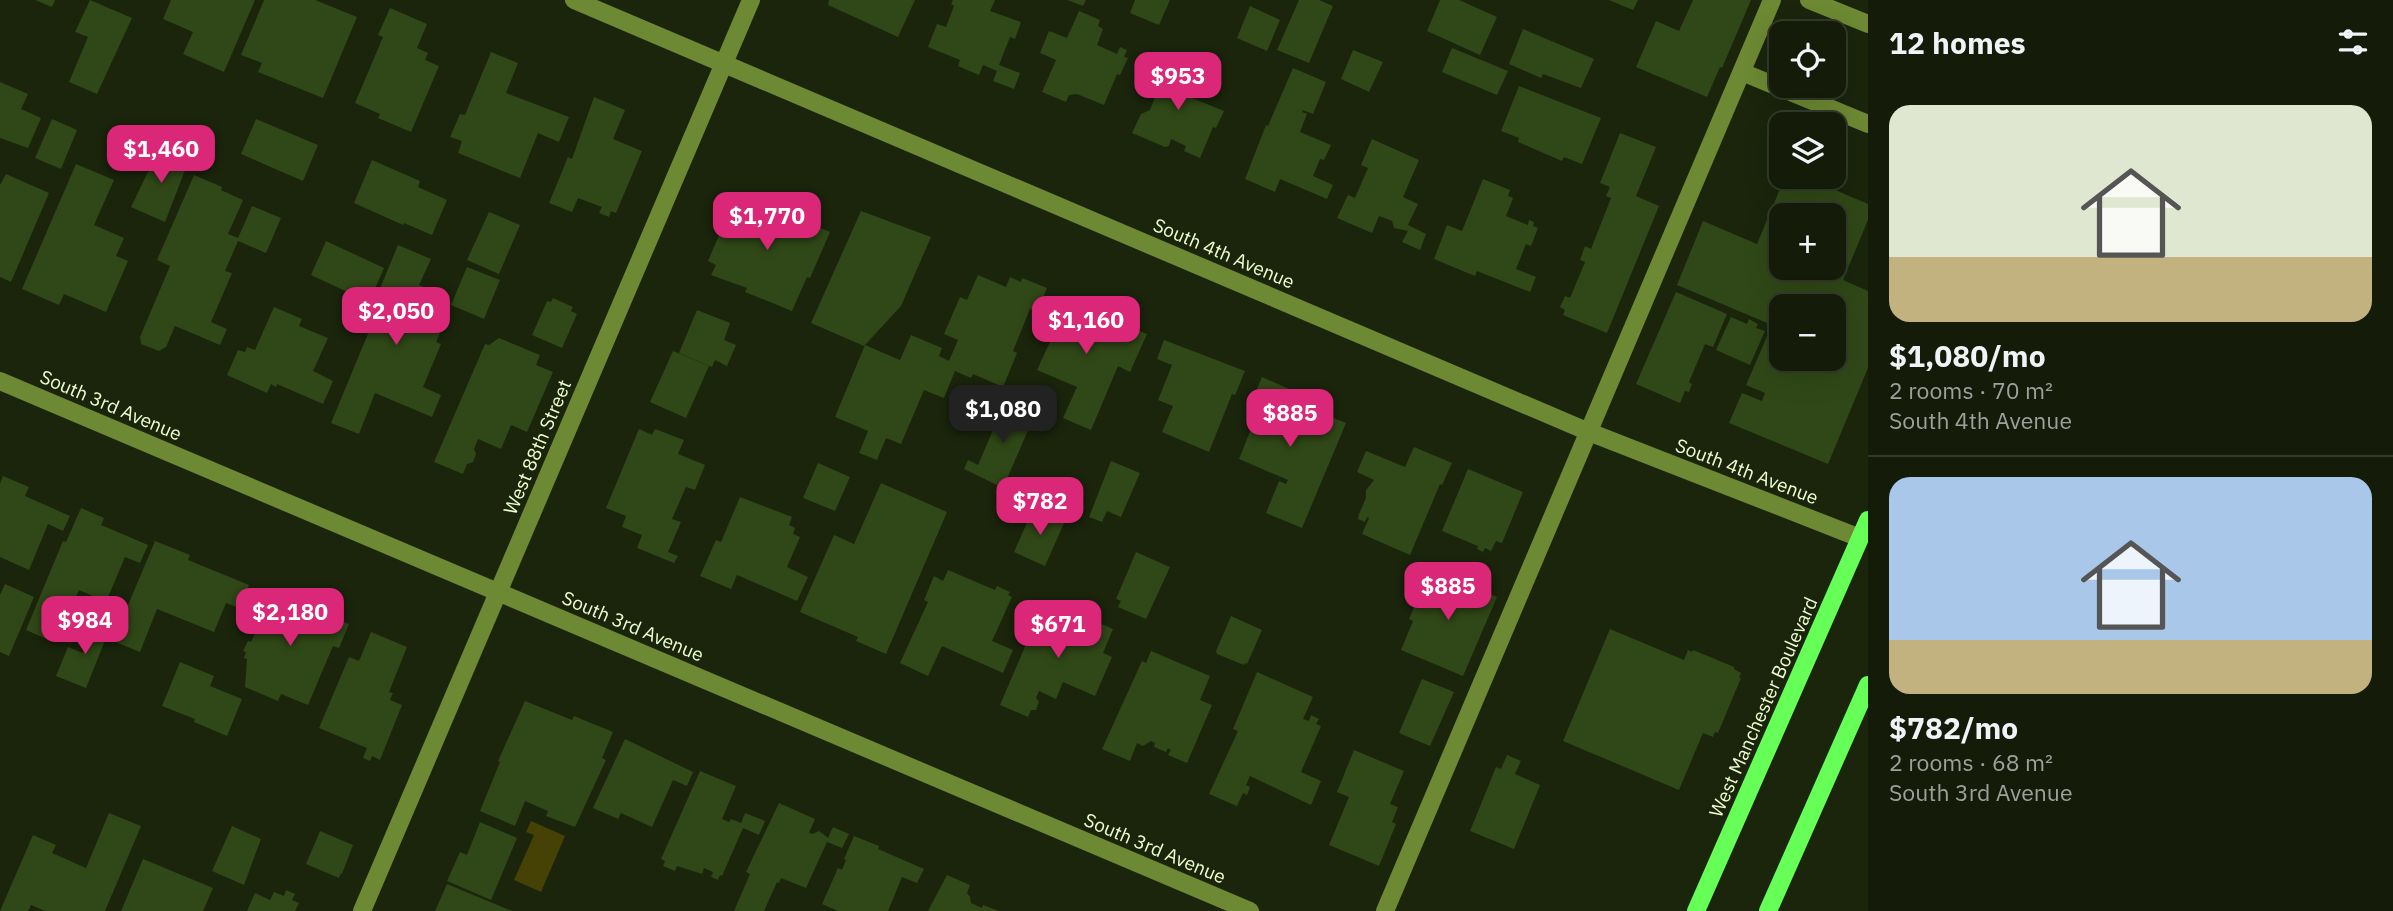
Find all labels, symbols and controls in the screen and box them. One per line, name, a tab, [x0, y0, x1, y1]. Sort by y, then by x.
map controls	[1769, 21, 1846, 371]
button: locate	[1769, 21, 1846, 98]
text: 12 homes	[1889, 23, 2026, 62]
icon: filters	[2334, 23, 2372, 61]
pin: $953	[1137, 52, 1219, 112]
text: $953	[1150, 60, 1206, 90]
button: layers	[1769, 112, 1846, 189]
pin: $1,460	[104, 125, 218, 185]
text: $1,460	[123, 133, 199, 163]
icon: home	[2068, 150, 2194, 276]
pin: $1,770	[710, 192, 824, 252]
text: $1,770	[729, 200, 805, 230]
button: +	[1769, 203, 1846, 280]
street label: South 4th Avenue	[1150, 212, 1298, 294]
pin: $2,050	[339, 288, 453, 347]
button: −	[1769, 294, 1846, 371]
text: $2,050	[358, 295, 434, 325]
pin: $1,160	[1029, 296, 1143, 356]
text: $1,160	[1048, 304, 1124, 334]
text: $1,080/mo	[1889, 336, 2046, 375]
street label: South 3rd Avenue	[37, 364, 185, 446]
text: 2 rooms · 70 m²	[1889, 375, 2053, 405]
street label: West 88th Street	[498, 376, 576, 518]
pin: $1,080	[946, 386, 1060, 445]
pin: $885	[1249, 390, 1331, 449]
text: $1,080	[965, 393, 1041, 423]
text: $885	[1262, 397, 1318, 427]
text: South 4th Avenue	[1889, 405, 2072, 435]
street label: South 4th Avenue	[1672, 433, 1822, 509]
pin: $782	[999, 477, 1081, 537]
text: $782	[1012, 485, 1068, 515]
icon: home	[2068, 522, 2194, 648]
pin: $885	[1407, 562, 1489, 622]
text: $885	[1420, 570, 1476, 600]
street label: South 3rd Avenue	[559, 585, 707, 667]
pin: $2,180	[233, 588, 347, 648]
street label: West Manchester Boulevard	[1704, 593, 1822, 821]
pin: $984	[44, 596, 126, 656]
text: $2,180	[252, 596, 328, 626]
pin: $671	[1017, 600, 1099, 660]
text: $984	[57, 604, 113, 634]
text: $671	[1030, 608, 1086, 638]
text: $782/mo	[1889, 708, 2018, 747]
text: 2 rooms · 68 m²	[1889, 747, 2053, 777]
text: South 3rd Avenue	[1889, 777, 2073, 807]
street label: South 3rd Avenue	[1081, 807, 1229, 889]

